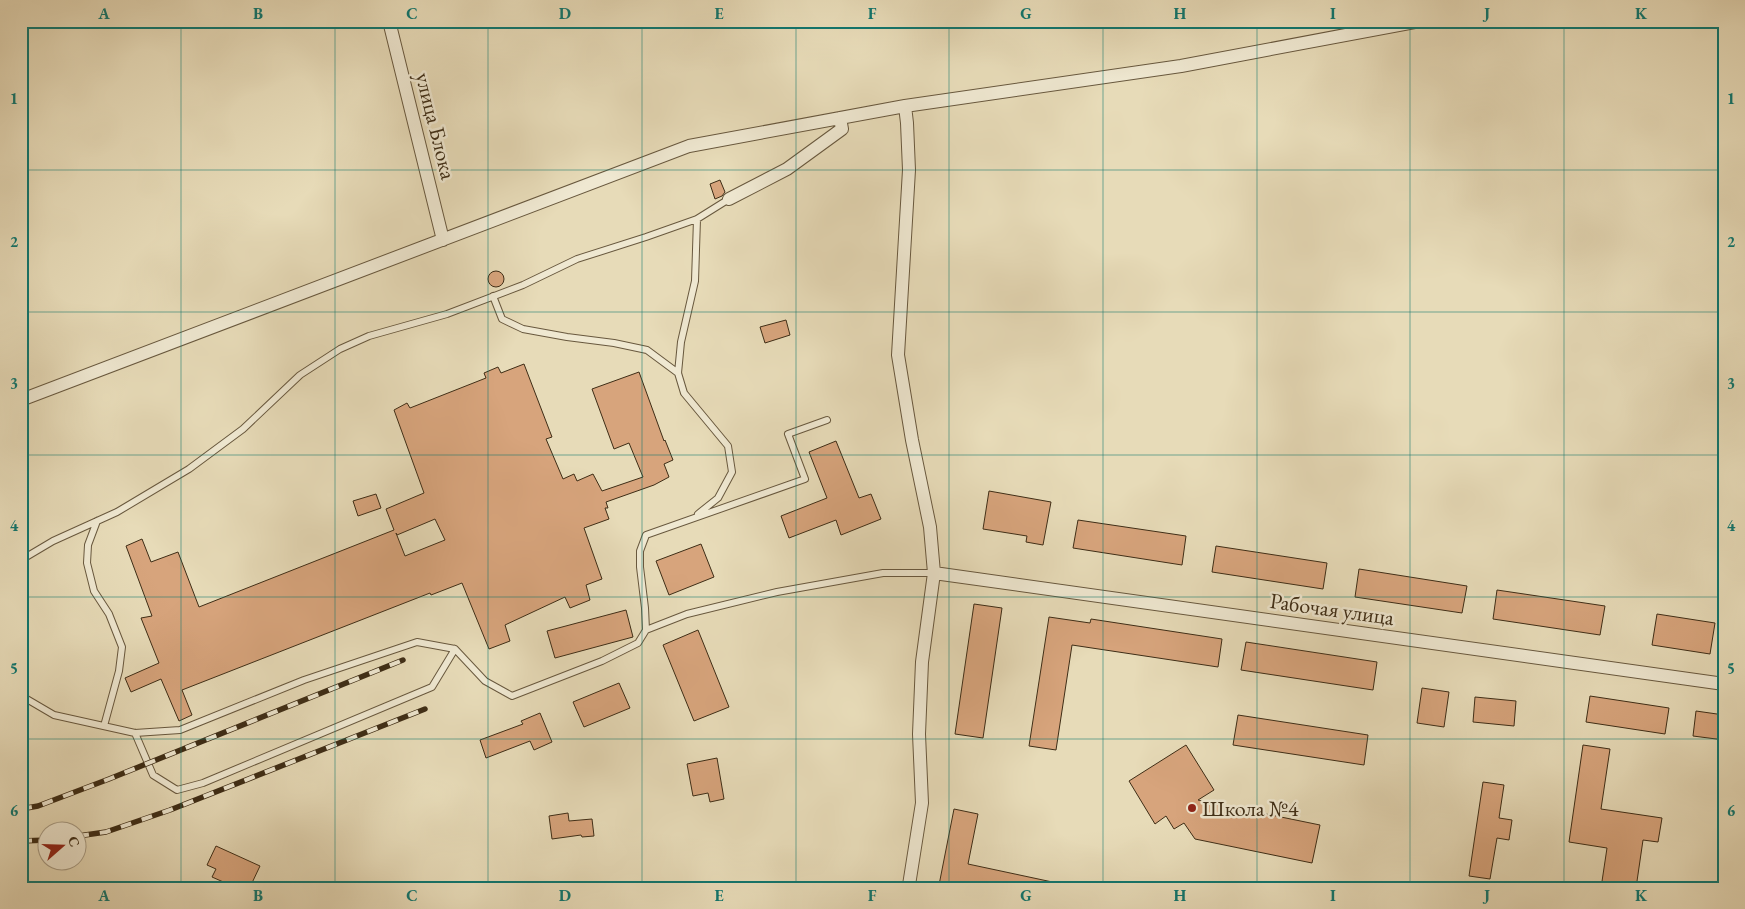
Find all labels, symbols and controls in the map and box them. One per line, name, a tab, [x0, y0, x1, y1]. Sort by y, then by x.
text: A	[97, 3, 110, 24]
text: B	[253, 3, 263, 24]
text: C	[406, 3, 418, 24]
text: D	[559, 3, 571, 24]
text: E	[714, 3, 724, 24]
text: F	[868, 3, 877, 24]
text: G	[1020, 3, 1032, 24]
text: H	[1174, 3, 1187, 24]
text: I	[1330, 3, 1336, 24]
text: J	[1482, 3, 1490, 24]
text: K	[1635, 3, 1648, 24]
street label: улица Блока	[409, 70, 463, 183]
text: 1	[10, 88, 18, 109]
text: 1	[1727, 88, 1735, 109]
text: 2	[10, 231, 19, 252]
text: 2	[1727, 231, 1736, 252]
text: 3	[10, 373, 18, 394]
text: 3	[1727, 373, 1735, 394]
text: 4	[10, 515, 19, 536]
text: 4	[1727, 515, 1736, 536]
street label: Рабочая улица	[1268, 586, 1396, 632]
text: 5	[10, 658, 18, 679]
text: 5	[1727, 658, 1735, 679]
place label: Школа №4	[1202, 794, 1299, 823]
text: 6	[10, 800, 19, 821]
text: 6	[1727, 800, 1736, 821]
marker: Школа №4	[1186, 802, 1198, 814]
north arrow	[38, 822, 88, 872]
text: С	[64, 834, 84, 849]
text: A	[97, 885, 110, 906]
text: B	[253, 885, 263, 906]
text: C	[406, 885, 418, 906]
text: D	[559, 885, 571, 906]
text: E	[714, 885, 724, 906]
text: F	[868, 885, 877, 906]
text: G	[1020, 885, 1032, 906]
text: H	[1174, 885, 1187, 906]
text: I	[1330, 885, 1336, 906]
text: J	[1482, 885, 1490, 906]
text: K	[1635, 885, 1648, 906]

